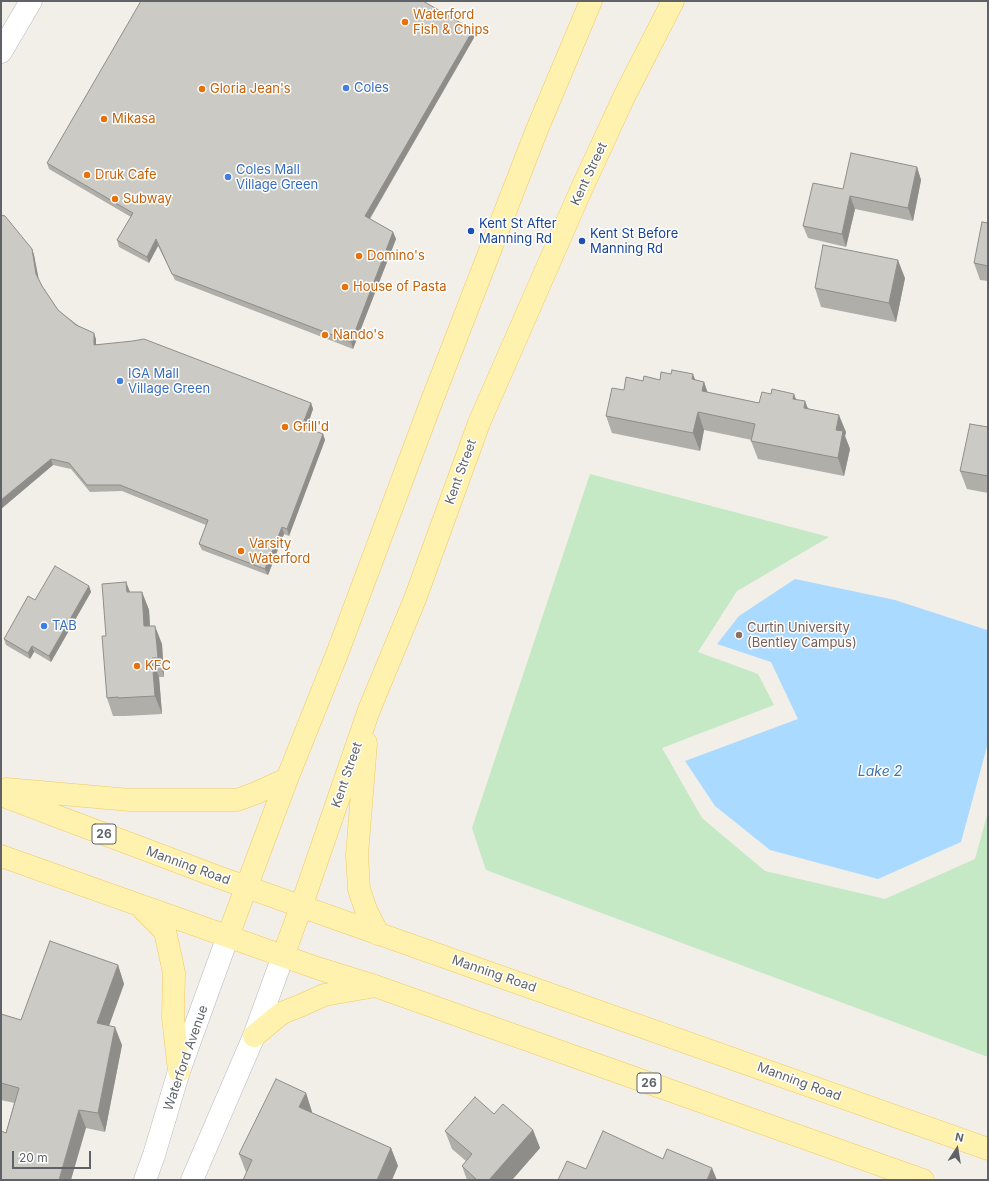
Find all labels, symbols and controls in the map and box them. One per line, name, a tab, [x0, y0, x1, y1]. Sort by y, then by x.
place label: Waterford Fish & Chips	[413, 7, 489, 38]
marker: Waterford Fish & Chips	[400, 17, 410, 27]
place label: Coles	[354, 80, 389, 96]
place label: Gloria Jean's	[210, 81, 291, 97]
marker: Coles	[341, 83, 351, 93]
marker: Gloria Jean's	[197, 84, 207, 94]
place label: Mikasa	[112, 111, 155, 127]
marker: Mikasa	[99, 114, 109, 124]
street label: Kent Street	[568, 140, 610, 208]
place label: Coles Mall Village Green	[236, 162, 318, 193]
place label: Druk Cafe	[95, 167, 157, 183]
marker: Druk Cafe	[82, 170, 92, 180]
marker: Coles Mall Village Green	[223, 172, 233, 182]
place label: Subway	[123, 191, 172, 207]
marker: Subway	[110, 194, 120, 204]
place label: Kent St After Manning Rd	[479, 216, 557, 247]
marker: Kent St After Manning Rd	[466, 226, 476, 236]
place label: Kent St Before Manning Rd	[590, 226, 678, 257]
marker: Kent St Before Manning Rd	[577, 236, 587, 246]
place label: Domino's	[367, 248, 425, 264]
marker: Domino's	[354, 251, 364, 261]
place label: House of Pasta	[353, 279, 447, 295]
marker: House of Pasta	[340, 282, 350, 292]
place label: Nando's	[333, 327, 384, 343]
marker: Nando's	[320, 330, 330, 340]
place label: IGA Mall Village Green	[128, 366, 210, 397]
marker: IGA Mall Village Green	[115, 376, 125, 386]
place label: Grill'd	[293, 419, 329, 435]
marker: Grill'd	[280, 422, 290, 432]
street label: Kent Street	[442, 437, 480, 507]
place label: Varsity Waterford	[249, 536, 310, 567]
marker: Varsity Waterford	[236, 546, 246, 556]
place label: TAB	[52, 618, 77, 634]
place label: Curtin University (Bentley Campus)	[747, 620, 857, 651]
marker: TAB	[39, 621, 49, 631]
marker: Curtin University (Bentley Campus)	[734, 630, 744, 640]
place label: KFC	[145, 658, 171, 674]
marker: KFC	[132, 661, 142, 671]
street label: Kent Street	[329, 740, 365, 810]
water label: Lake 2	[858, 764, 902, 780]
road number: 26	[92, 824, 116, 844]
street label: Manning Road	[144, 844, 232, 888]
street label: Manning Road	[450, 952, 538, 996]
street label: Waterford Avenue	[161, 1003, 211, 1113]
street label: Manning Road	[755, 1060, 843, 1104]
road number: 26	[637, 1073, 661, 1093]
north arrow	[937, 1129, 977, 1169]
text: N	[954, 1130, 965, 1145]
scale bar	[14, 1143, 93, 1169]
text: 20 m	[19, 1150, 48, 1165]

